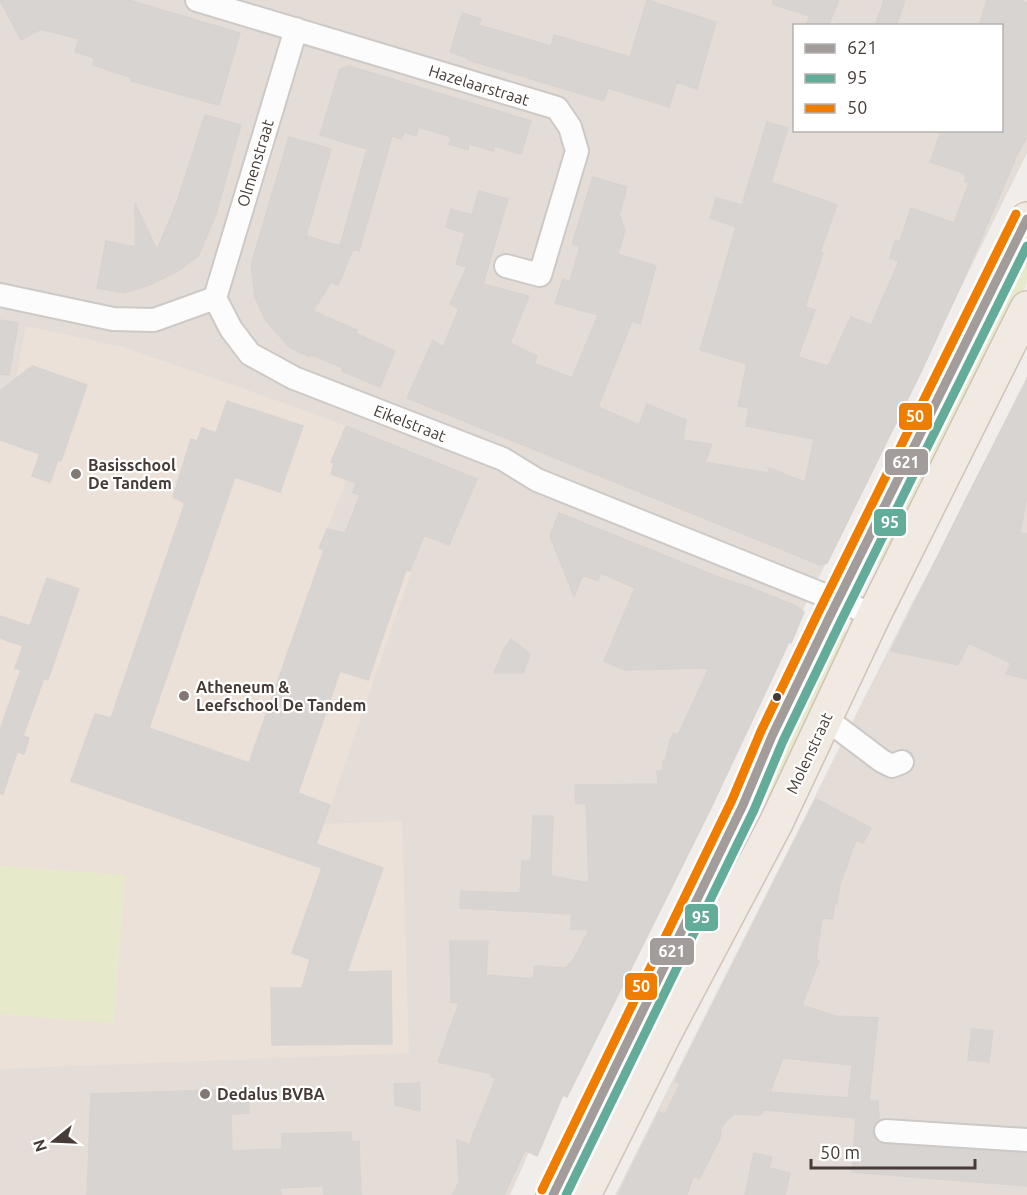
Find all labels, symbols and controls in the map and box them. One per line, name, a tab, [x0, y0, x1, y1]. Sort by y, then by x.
legend	[793, 24, 1003, 132]
text: 621	[847, 37, 877, 57]
street label: Hazelaarstraat	[427, 61, 532, 109]
text: 95	[847, 67, 867, 87]
text: 50	[847, 97, 867, 117]
street label: Olmenstraat	[233, 116, 277, 209]
street label: Eikelstraat	[371, 401, 449, 445]
line badge: 50	[898, 402, 933, 431]
text: 50	[906, 407, 924, 425]
line badge: 621	[884, 448, 929, 476]
text: 621	[892, 453, 920, 471]
place label: Basisschool De Tandem	[88, 456, 176, 492]
marker: Basisschool De Tandem	[69, 467, 83, 481]
line badge: 95	[873, 508, 907, 537]
text: 95	[881, 513, 899, 531]
place label: Atheneum & Leefschool De Tandem	[196, 678, 366, 714]
marker: Atheneum & Leefschool De Tandem	[177, 689, 191, 703]
unlabelled marker	[771, 691, 783, 703]
street label: Molenstraat	[782, 709, 836, 796]
line badge: 95	[684, 903, 719, 932]
text: 95	[692, 908, 710, 926]
line badge: 621	[649, 937, 695, 966]
text: 621	[658, 942, 686, 960]
line badge: 50	[624, 972, 658, 1001]
text: 50	[632, 977, 650, 995]
place label: Dedalus BVBA	[217, 1085, 326, 1103]
marker: Dedalus BVBA	[198, 1087, 212, 1101]
north arrow	[24, 1111, 84, 1171]
scale bar	[811, 1132, 974, 1170]
text: N	[29, 1137, 50, 1154]
text: 50 m	[820, 1142, 860, 1162]

